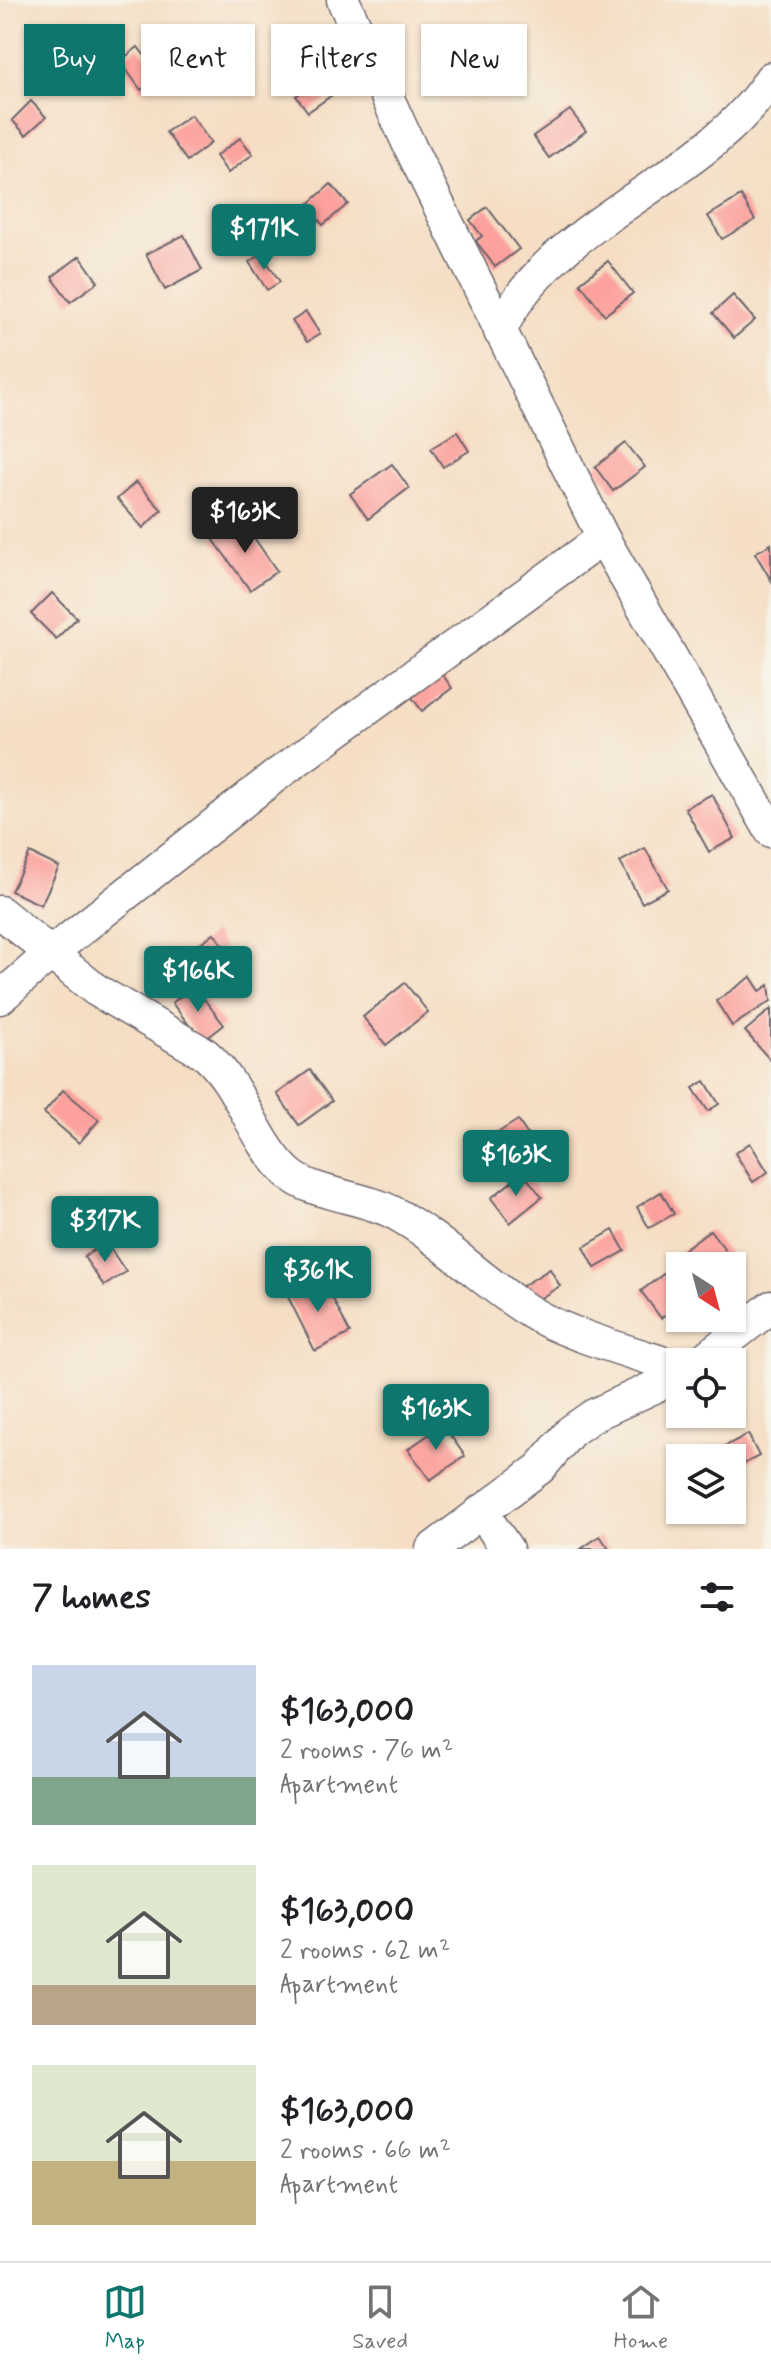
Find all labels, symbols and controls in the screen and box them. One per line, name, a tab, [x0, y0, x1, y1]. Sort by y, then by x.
chip: Buy	[24, 24, 125, 96]
chip: Rent	[141, 24, 255, 96]
chip: Filters	[271, 24, 405, 96]
chip: New	[421, 24, 527, 96]
pin: $171K	[208, 204, 320, 272]
text: $171K	[230, 213, 298, 247]
pin: $163K	[189, 487, 301, 555]
text: $163K	[210, 496, 280, 530]
pin: $166K	[142, 946, 254, 1014]
text: $166K	[162, 955, 234, 989]
pin: $163K	[460, 1130, 572, 1198]
text: $163K	[481, 1139, 551, 1173]
pin: $317K	[49, 1196, 161, 1264]
text: $317K	[69, 1205, 141, 1239]
pin: $361K	[262, 1246, 374, 1314]
north arrow	[666, 1252, 746, 1332]
map controls	[666, 1252, 746, 1524]
text: $361K	[283, 1255, 353, 1289]
button: locate	[666, 1348, 746, 1428]
pin: $163K	[380, 1384, 492, 1452]
text: $163K	[401, 1393, 471, 1427]
button: layers	[666, 1444, 746, 1524]
text: 7 homes	[32, 1575, 151, 1620]
icon: filters	[695, 1575, 739, 1619]
text: $163,000	[280, 1689, 414, 1734]
icon: home	[96, 1697, 192, 1793]
text: 2 rooms · 76 m²	[280, 1734, 453, 1768]
text: Apartment	[280, 1768, 398, 1802]
text: $163,000	[280, 1889, 414, 1934]
icon: home	[96, 1897, 192, 1993]
text: 2 rooms · 62 m²	[280, 1934, 450, 1968]
text: Apartment	[280, 1968, 398, 2002]
text: $163,000	[280, 2089, 414, 2134]
icon: home	[96, 2097, 192, 2193]
text: 2 rooms · 66 m²	[280, 2134, 451, 2168]
text: Apartment	[280, 2168, 398, 2202]
tab: Map	[103, 2280, 147, 2356]
tab: Saved	[352, 2280, 408, 2356]
tab: Home	[614, 2280, 668, 2356]

